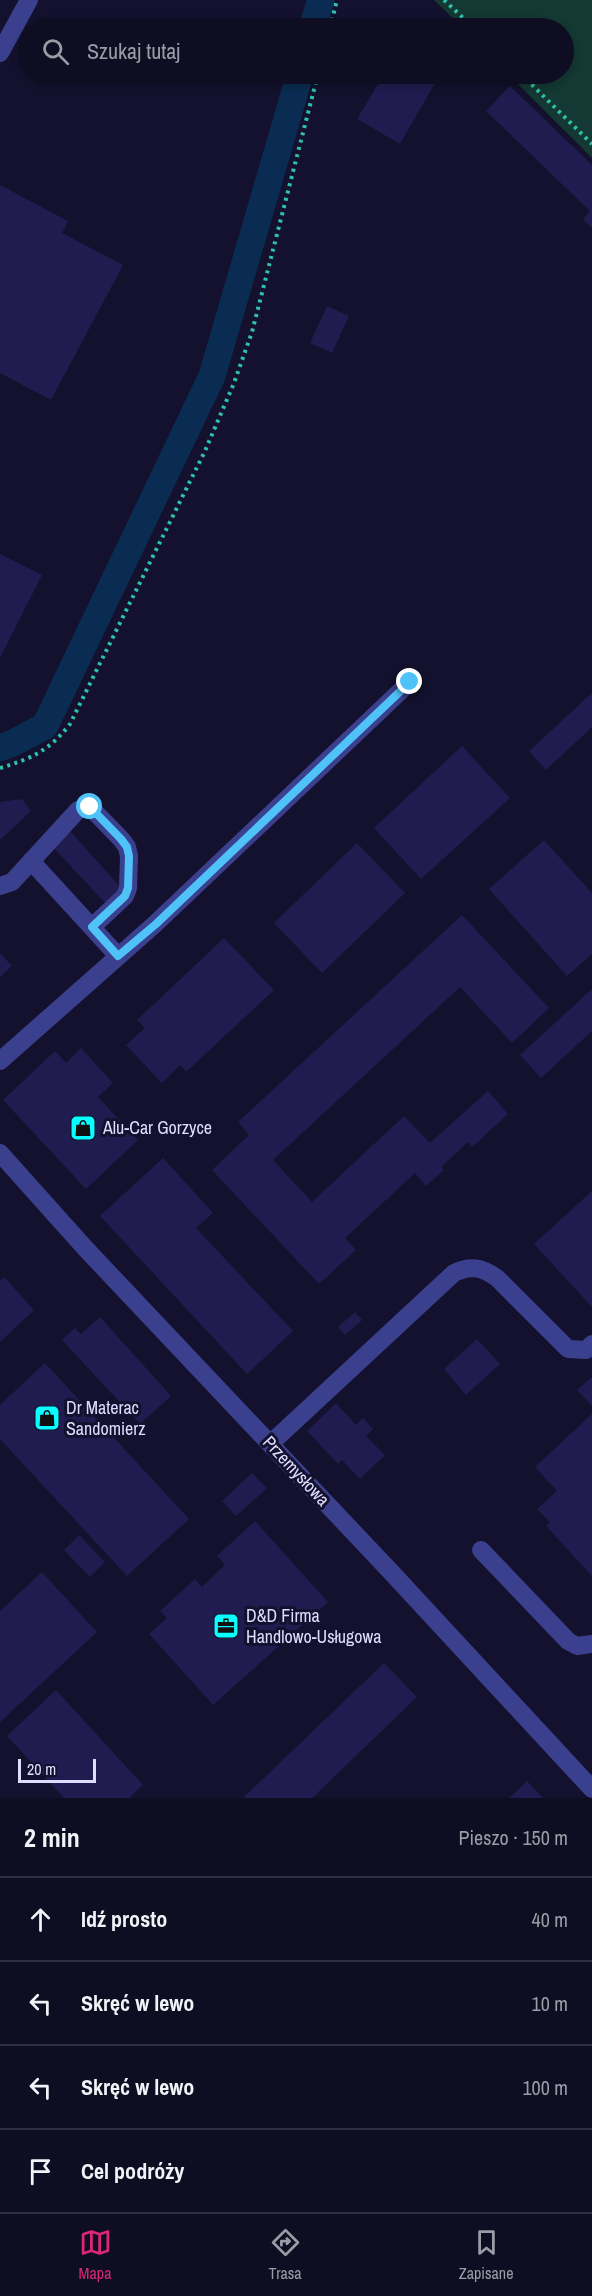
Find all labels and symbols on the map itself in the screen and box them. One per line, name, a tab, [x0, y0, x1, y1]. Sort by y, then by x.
route end	[396, 668, 422, 694]
route start	[76, 793, 102, 819]
shop icon: Alu-Car Gorzyce	[68, 1113, 98, 1143]
place label: Alu-Car Gorzyce	[102, 1115, 212, 1140]
place label: Dr Materac Sandomierz	[66, 1395, 146, 1441]
shop icon: Dr Materac Sandomierz	[32, 1403, 62, 1433]
street label: Przemysłowa	[257, 1430, 335, 1511]
place label: D&D Firma Handlowo-Usługowa	[246, 1603, 381, 1649]
office icon: D&D Firma Handlowo-Usługowa	[211, 1611, 241, 1641]
scale bar	[18, 1756, 96, 1784]

